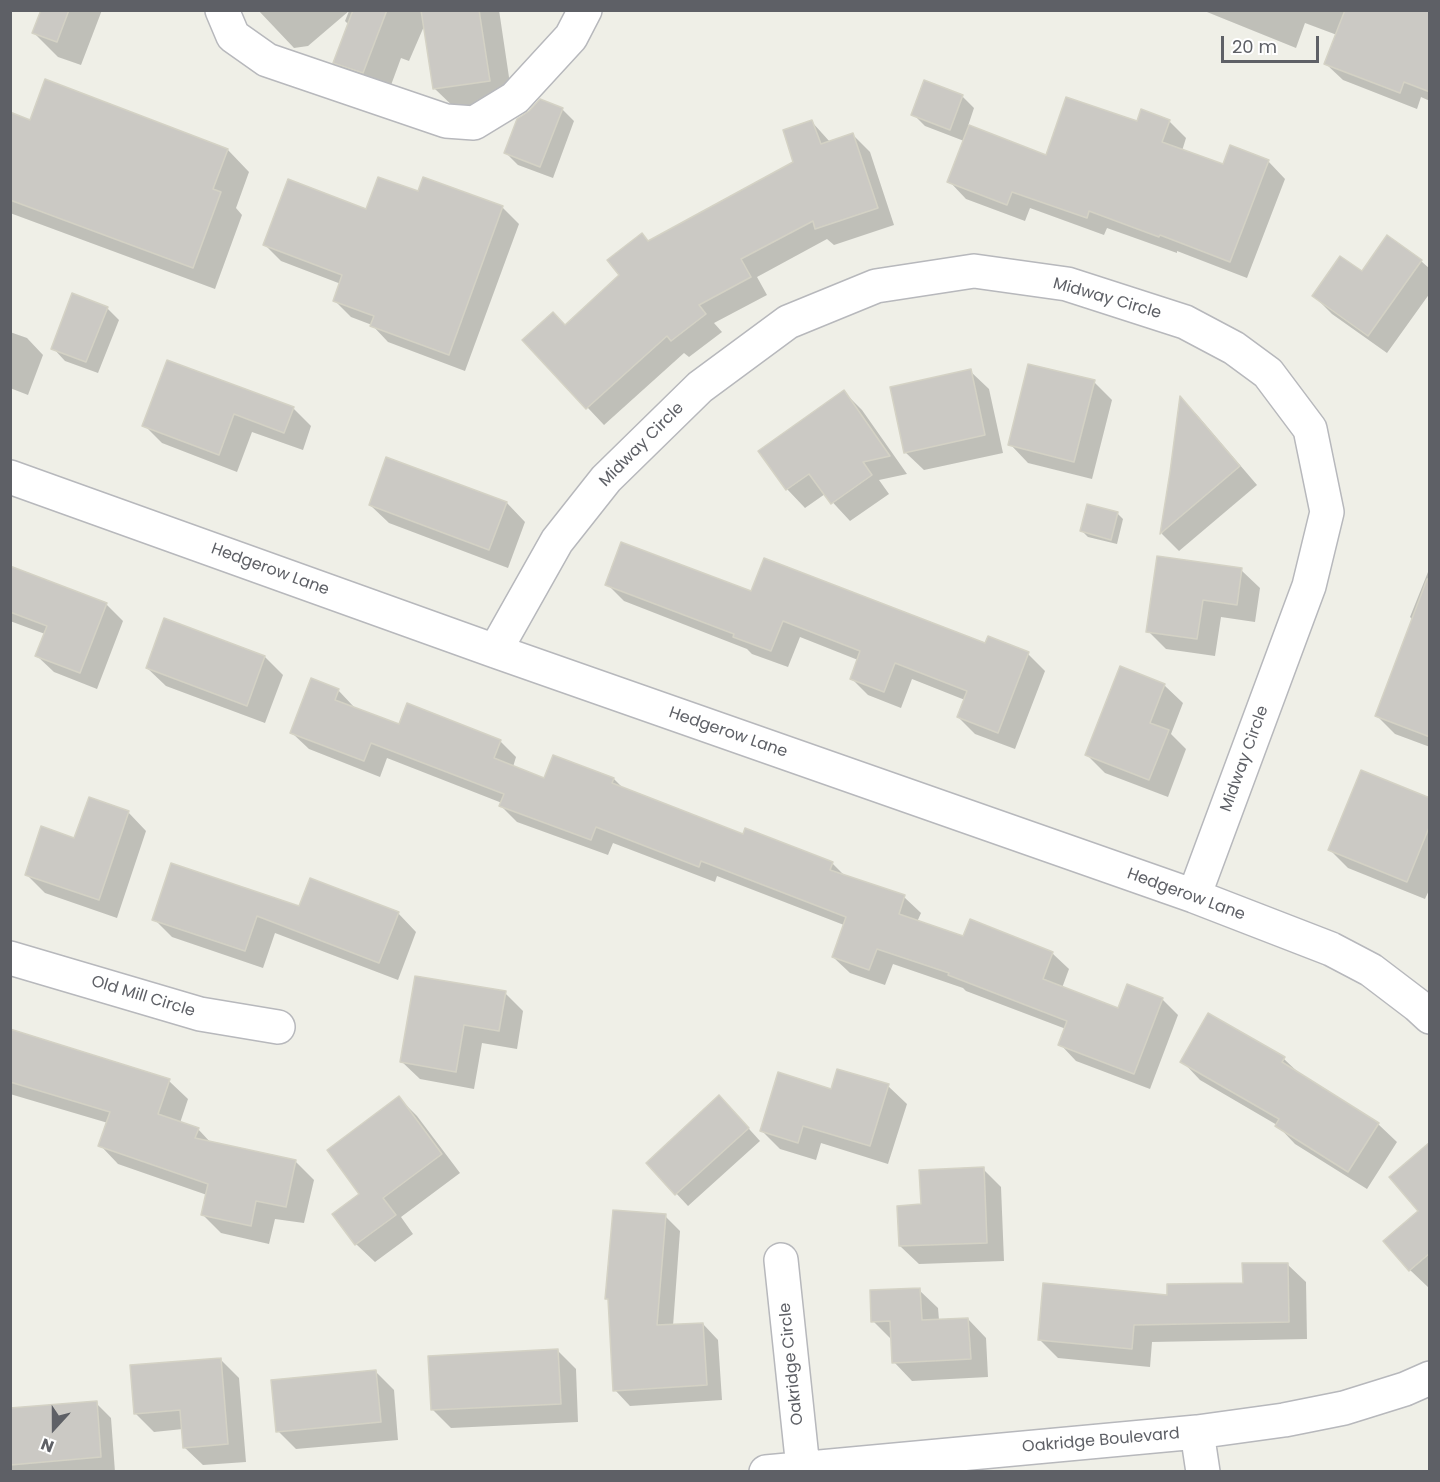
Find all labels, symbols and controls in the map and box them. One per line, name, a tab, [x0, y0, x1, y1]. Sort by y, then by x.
scale bar	[1224, 24, 1322, 62]
text: 20 m	[1232, 34, 1277, 59]
street label: Midway Circle	[1051, 274, 1163, 324]
street label: Midway Circle	[596, 399, 688, 491]
street label: Hedgerow Lane	[208, 540, 332, 600]
street label: Midway Circle	[1217, 703, 1273, 815]
street label: Hedgerow Lane	[666, 704, 790, 762]
street label: Hedgerow Lane	[1124, 865, 1248, 925]
street label: Old Mill Circle	[89, 972, 197, 1022]
street label: Oakridge Circle	[776, 1302, 808, 1426]
north arrow	[24, 1398, 84, 1458]
street label: Oakridge Boulevard	[1021, 1425, 1181, 1457]
text: N	[38, 1432, 57, 1458]

